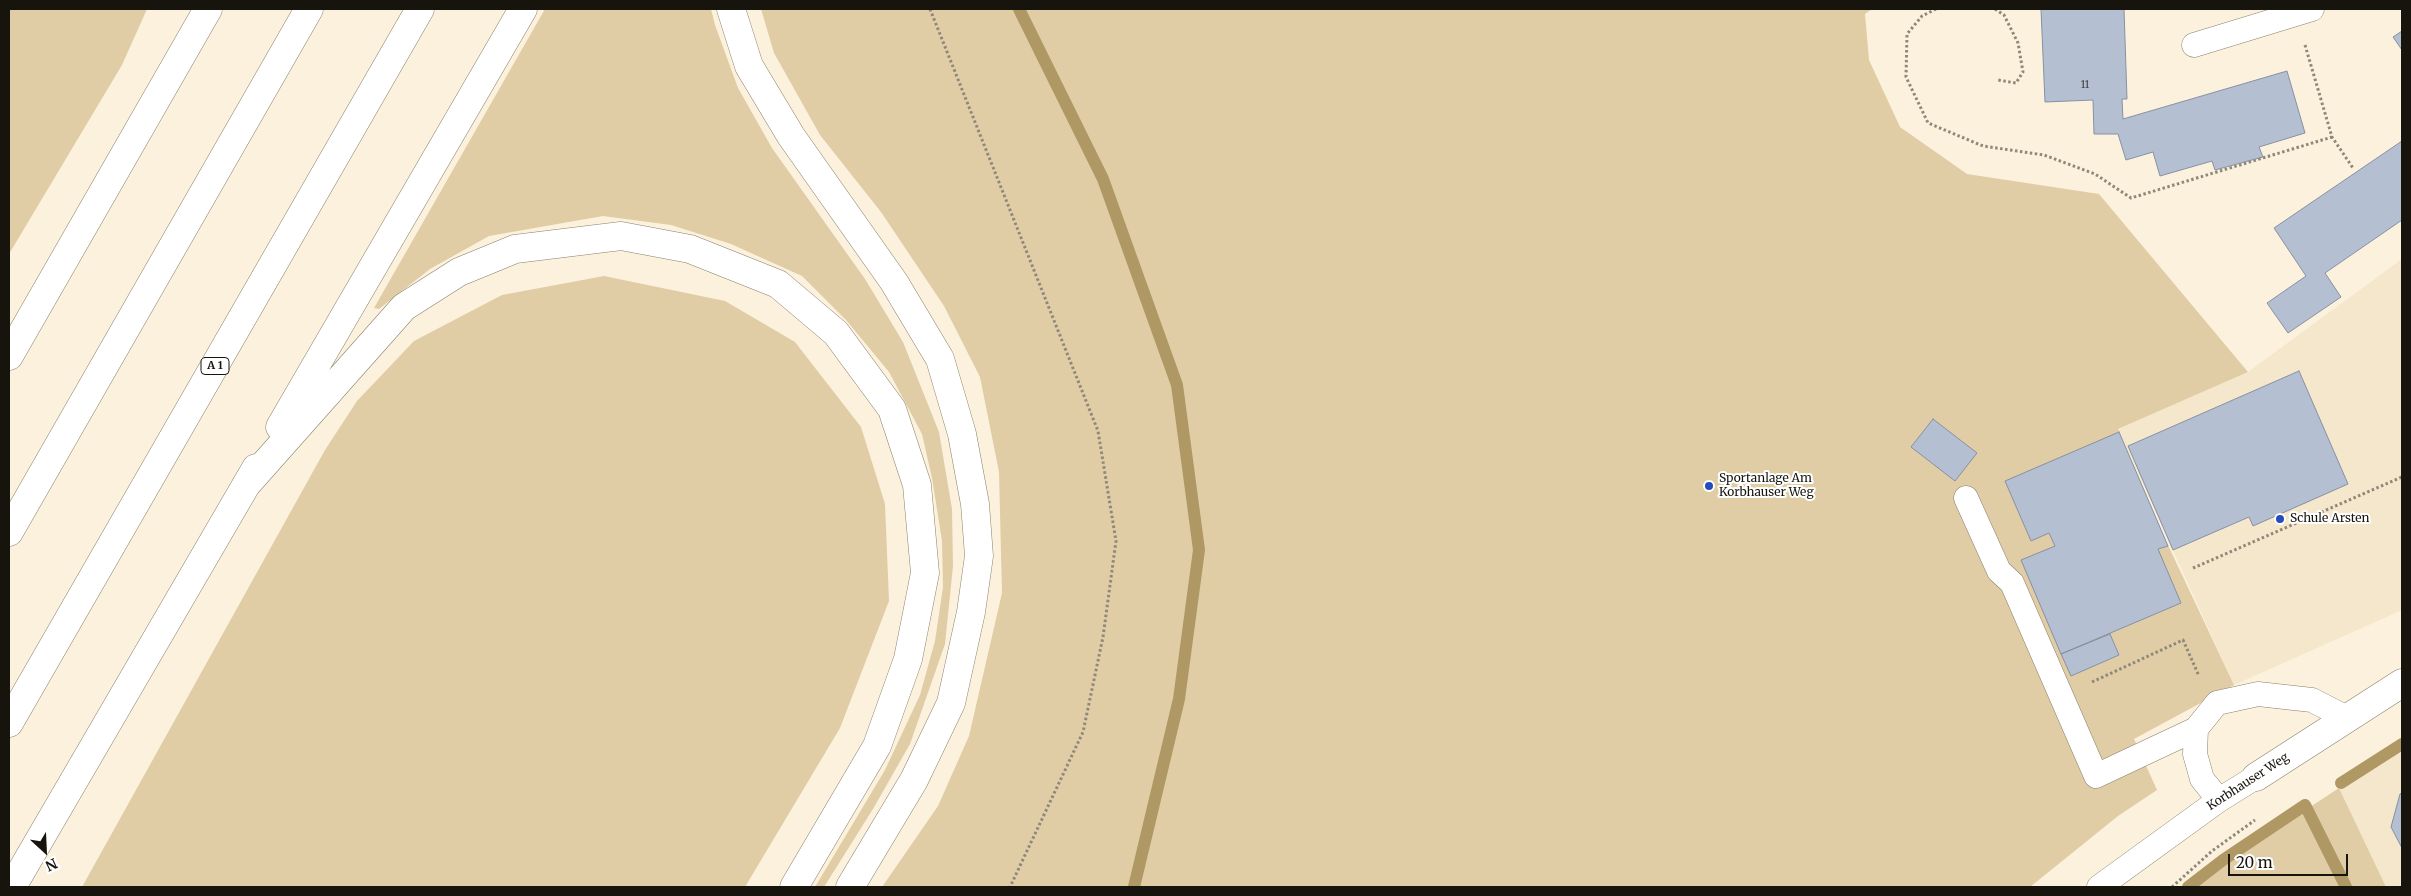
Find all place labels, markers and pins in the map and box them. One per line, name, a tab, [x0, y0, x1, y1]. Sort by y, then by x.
place label: Sportanlage Am Korbhauser Weg	[1719, 472, 1814, 500]
marker: Sportanlage Am Korbhauser Weg	[1703, 480, 1715, 492]
place label: Schule Arsten	[2290, 512, 2369, 526]
marker: Schule Arsten	[2274, 513, 2286, 525]

